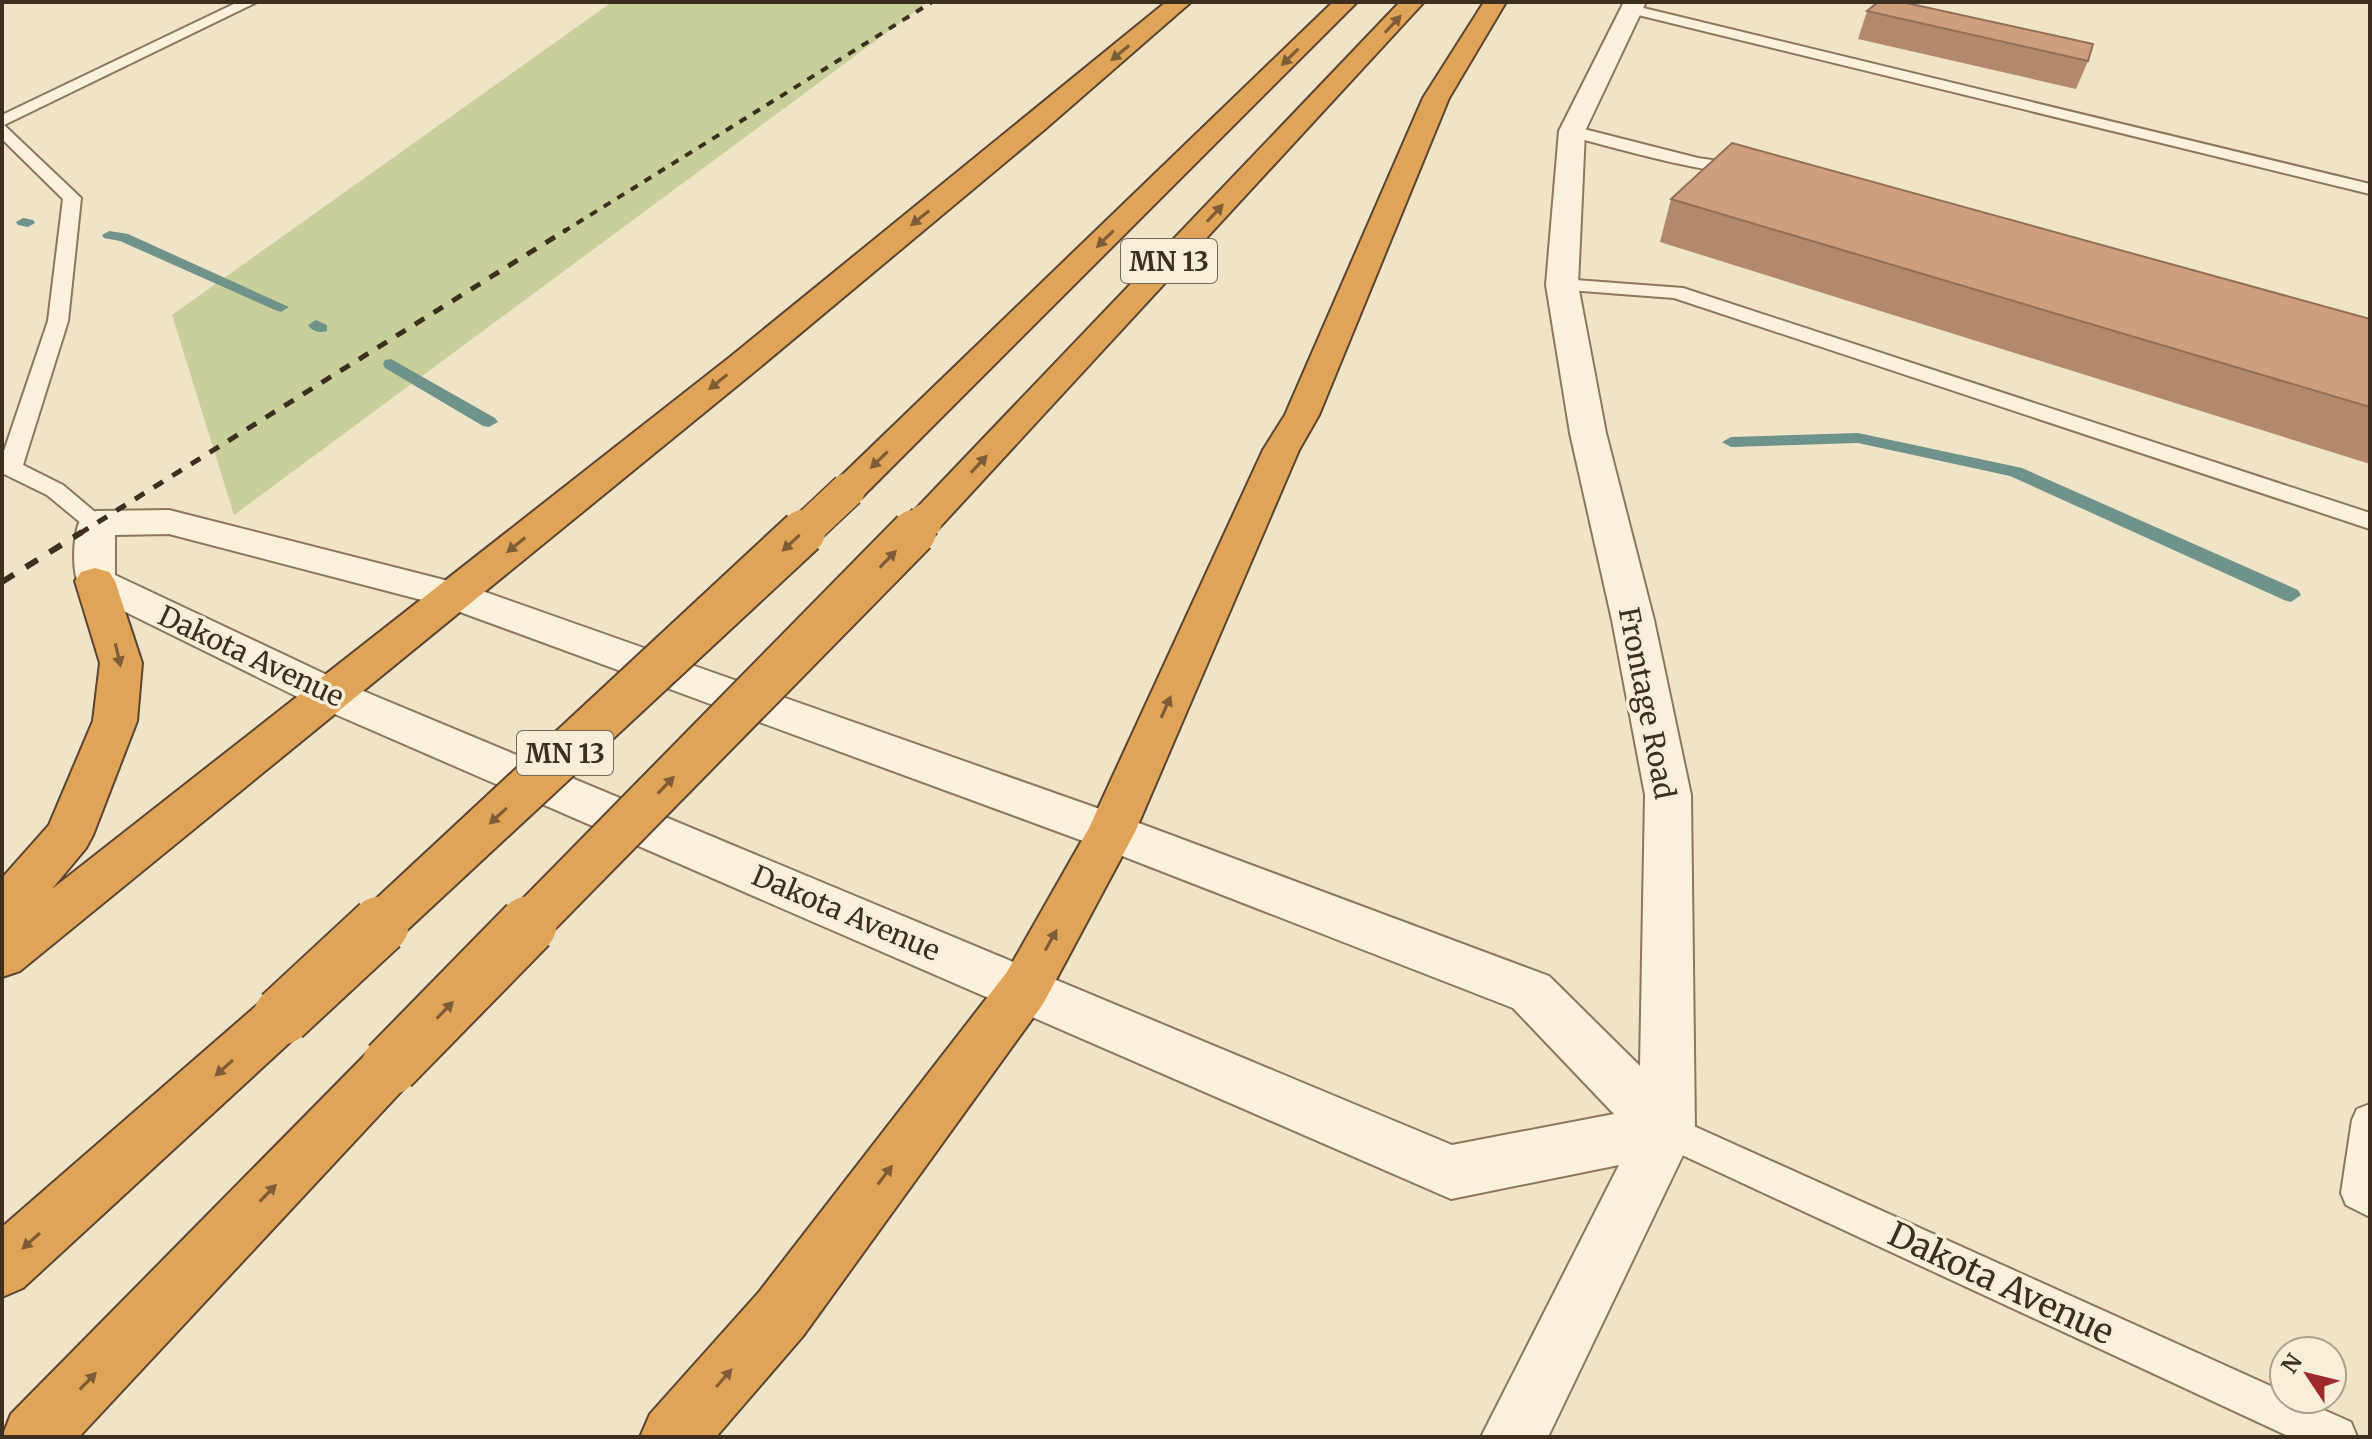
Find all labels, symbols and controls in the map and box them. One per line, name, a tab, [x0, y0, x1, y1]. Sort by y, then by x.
one-way arrow	[1383, 15, 1401, 34]
one-way arrow	[1111, 43, 1130, 61]
one-way arrow	[1281, 47, 1300, 65]
one-way arrow	[1205, 204, 1223, 223]
one-way arrow	[910, 209, 930, 226]
one-way arrow	[1096, 229, 1115, 248]
road number: MN 13	[1121, 239, 1217, 283]
one-way arrow	[708, 373, 728, 390]
one-way arrow	[870, 450, 889, 469]
one-way arrow	[969, 455, 987, 474]
one-way arrow	[781, 534, 800, 552]
one-way arrow	[506, 537, 526, 553]
one-way arrow	[878, 550, 896, 569]
street label: Dakota Avenue	[153, 597, 349, 715]
street label: Frontage Road	[1611, 604, 1683, 802]
one-way arrow	[112, 643, 124, 668]
one-way arrow	[1159, 695, 1173, 719]
road number: MN 13	[517, 731, 613, 775]
one-way arrow	[657, 776, 675, 795]
one-way arrow	[488, 806, 507, 824]
street label: Dakota Avenue	[747, 857, 945, 969]
one-way arrow	[1044, 929, 1058, 951]
one-way arrow	[435, 1001, 454, 1020]
one-way arrow	[215, 1058, 234, 1076]
one-way arrow	[877, 1164, 893, 1185]
one-way arrow	[259, 1184, 277, 1203]
street label: Dakota Avenue	[1882, 1213, 2120, 1353]
one-way arrow	[21, 1232, 41, 1249]
north arrow	[2268, 1335, 2348, 1415]
text: N	[2275, 1348, 2308, 1379]
one-way arrow	[715, 1369, 732, 1389]
one-way arrow	[79, 1372, 97, 1391]

